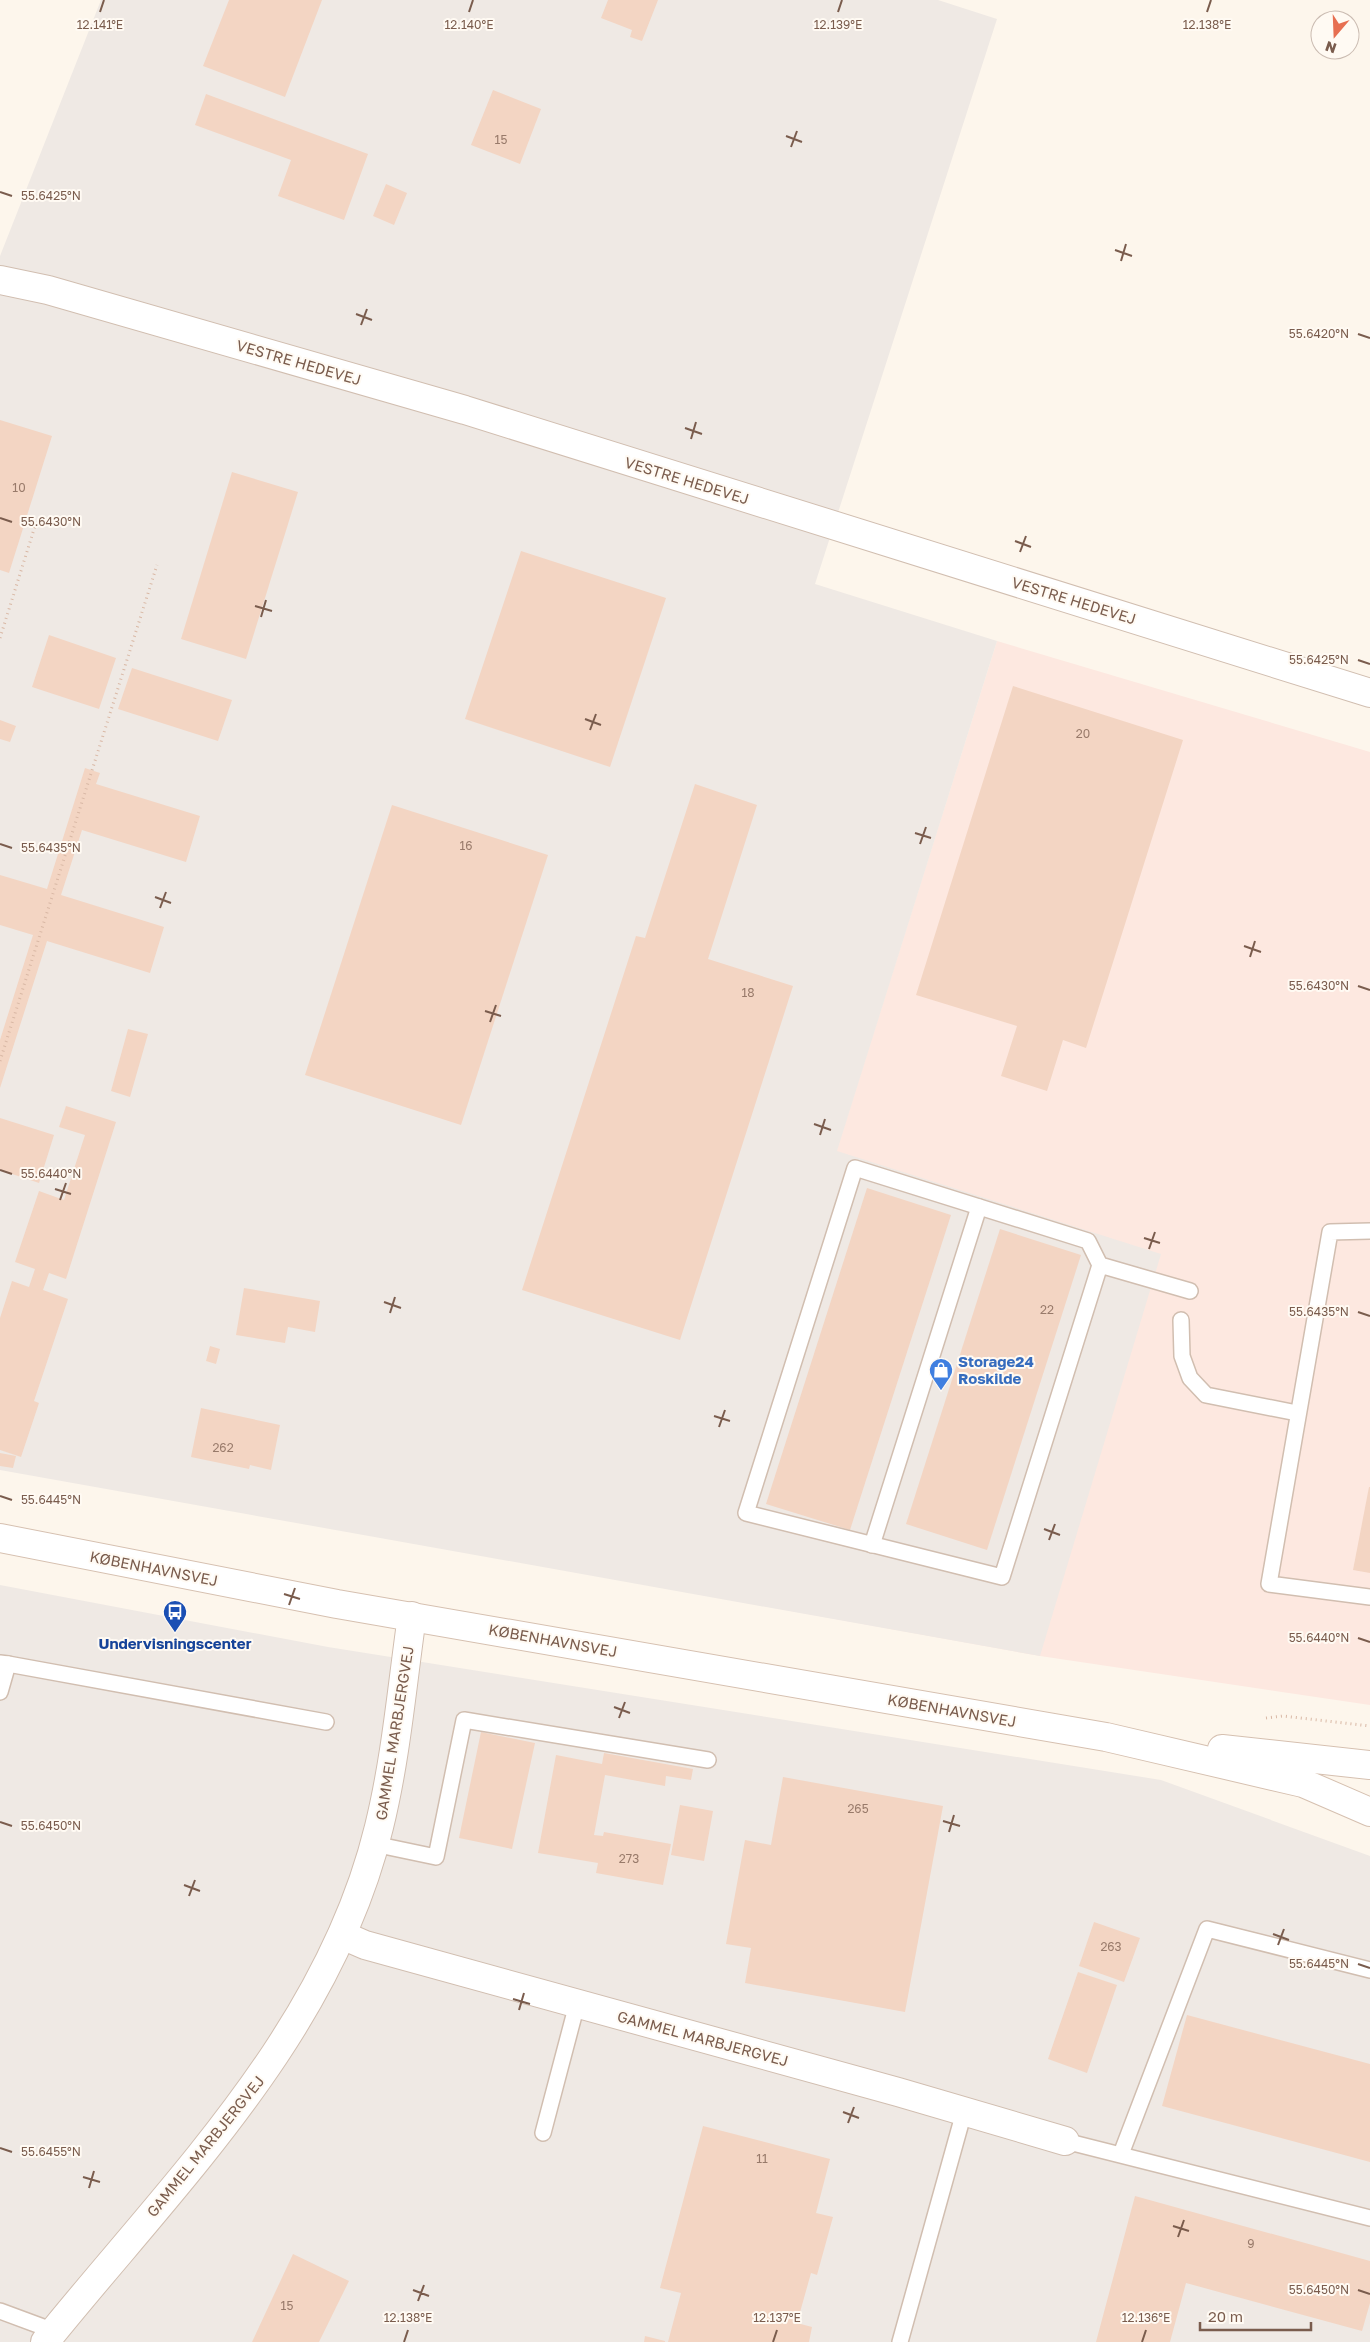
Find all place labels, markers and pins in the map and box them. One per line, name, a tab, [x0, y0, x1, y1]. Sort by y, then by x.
place label: Storage24 Roskilde	[958, 1352, 1034, 1387]
shop icon: Storage24 Roskilde	[928, 1357, 954, 1391]
bus stop icon: Undervisningscenter	[162, 1599, 188, 1633]
place label: Undervisningscenter	[99, 1634, 252, 1652]

